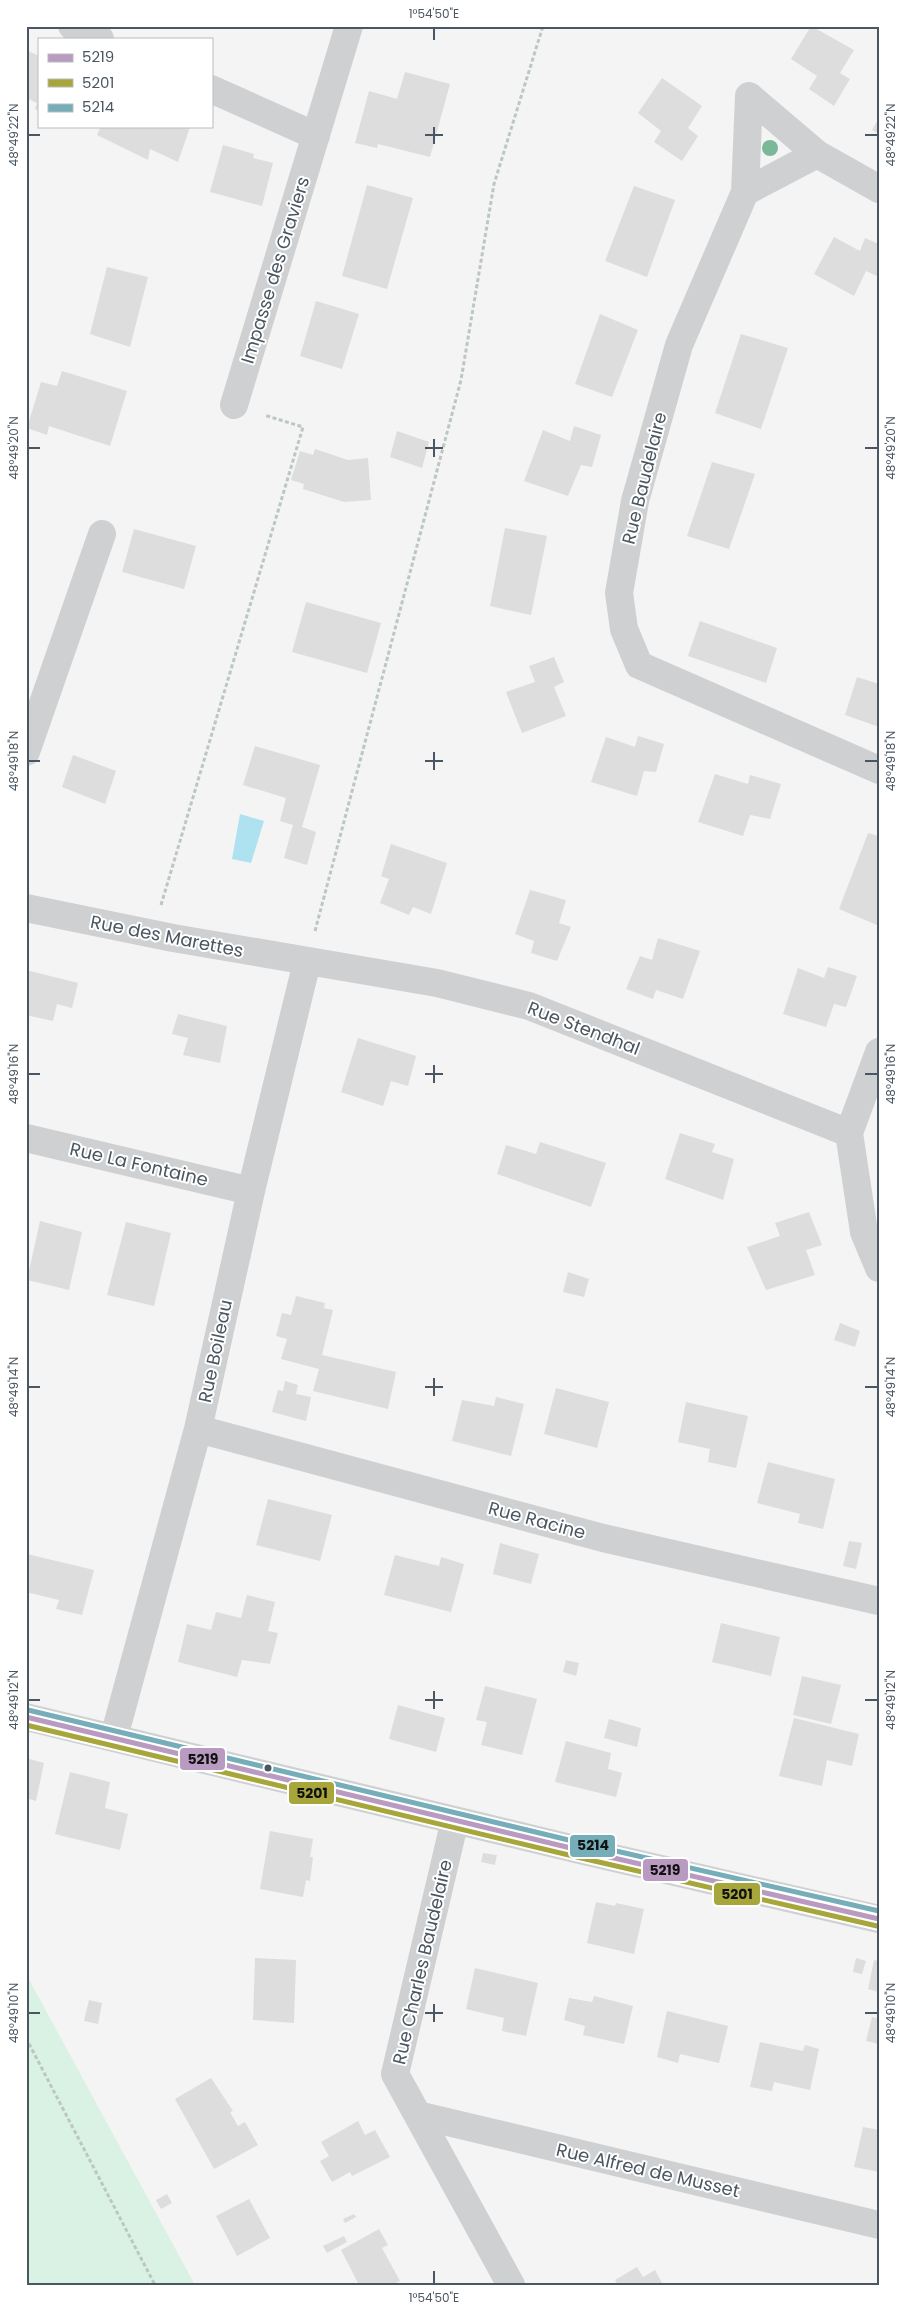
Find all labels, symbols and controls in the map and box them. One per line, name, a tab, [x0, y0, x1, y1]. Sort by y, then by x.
text: 1°54'50"E	[409, 5, 459, 22]
legend	[38, 38, 212, 128]
text: 5219	[82, 46, 114, 67]
text: 5201	[82, 72, 114, 93]
text: 5214	[82, 96, 114, 117]
text: 48°49'22"N	[5, 104, 22, 166]
text: 48°49'22"N	[882, 104, 899, 166]
street label: Impasse des Graviers	[235, 173, 315, 367]
street label: Rue Baudelaire	[615, 409, 673, 547]
text: 48°49'20"N	[5, 416, 22, 480]
text: 48°49'20"N	[882, 416, 899, 480]
text: 48°49'18"N	[5, 731, 22, 791]
text: 48°49'18"N	[882, 731, 899, 791]
street label: Rue des Marettes	[88, 909, 246, 963]
street label: Rue Stendhal	[524, 995, 644, 1061]
text: 48°49'16"N	[5, 1044, 22, 1104]
text: 48°49'16"N	[882, 1044, 899, 1104]
street label: Rue La Fontaine	[67, 1136, 211, 1192]
street label: Rue Boileau	[192, 1297, 238, 1405]
text: 48°49'14"N	[5, 1357, 22, 1417]
text: 48°49'14"N	[882, 1357, 899, 1417]
street label: Rue Racine	[486, 1495, 588, 1545]
text: 48°49'12"N	[5, 1670, 22, 1730]
text: 48°49'12"N	[882, 1670, 899, 1730]
line badge: 5219	[179, 1747, 226, 1771]
text: 5219	[188, 1749, 218, 1769]
unlabelled marker	[263, 1763, 273, 1773]
line badge: 5201	[288, 1781, 335, 1805]
text: 5201	[296, 1783, 328, 1803]
line badge: 5214	[569, 1834, 616, 1858]
text: 5214	[577, 1835, 609, 1855]
street label: Rue Charles Baudelaire	[386, 1857, 458, 2067]
line badge: 5219	[642, 1858, 689, 1882]
text: 5219	[650, 1860, 680, 1880]
line badge: 5201	[713, 1882, 761, 1906]
text: 5201	[721, 1884, 753, 1904]
text: 48°49'10"N	[5, 1983, 22, 2043]
text: 48°49'10"N	[882, 1983, 899, 2043]
street label: Rue Alfred de Musset	[554, 2137, 742, 2203]
text: 1°54'50"E	[409, 2289, 459, 2306]

